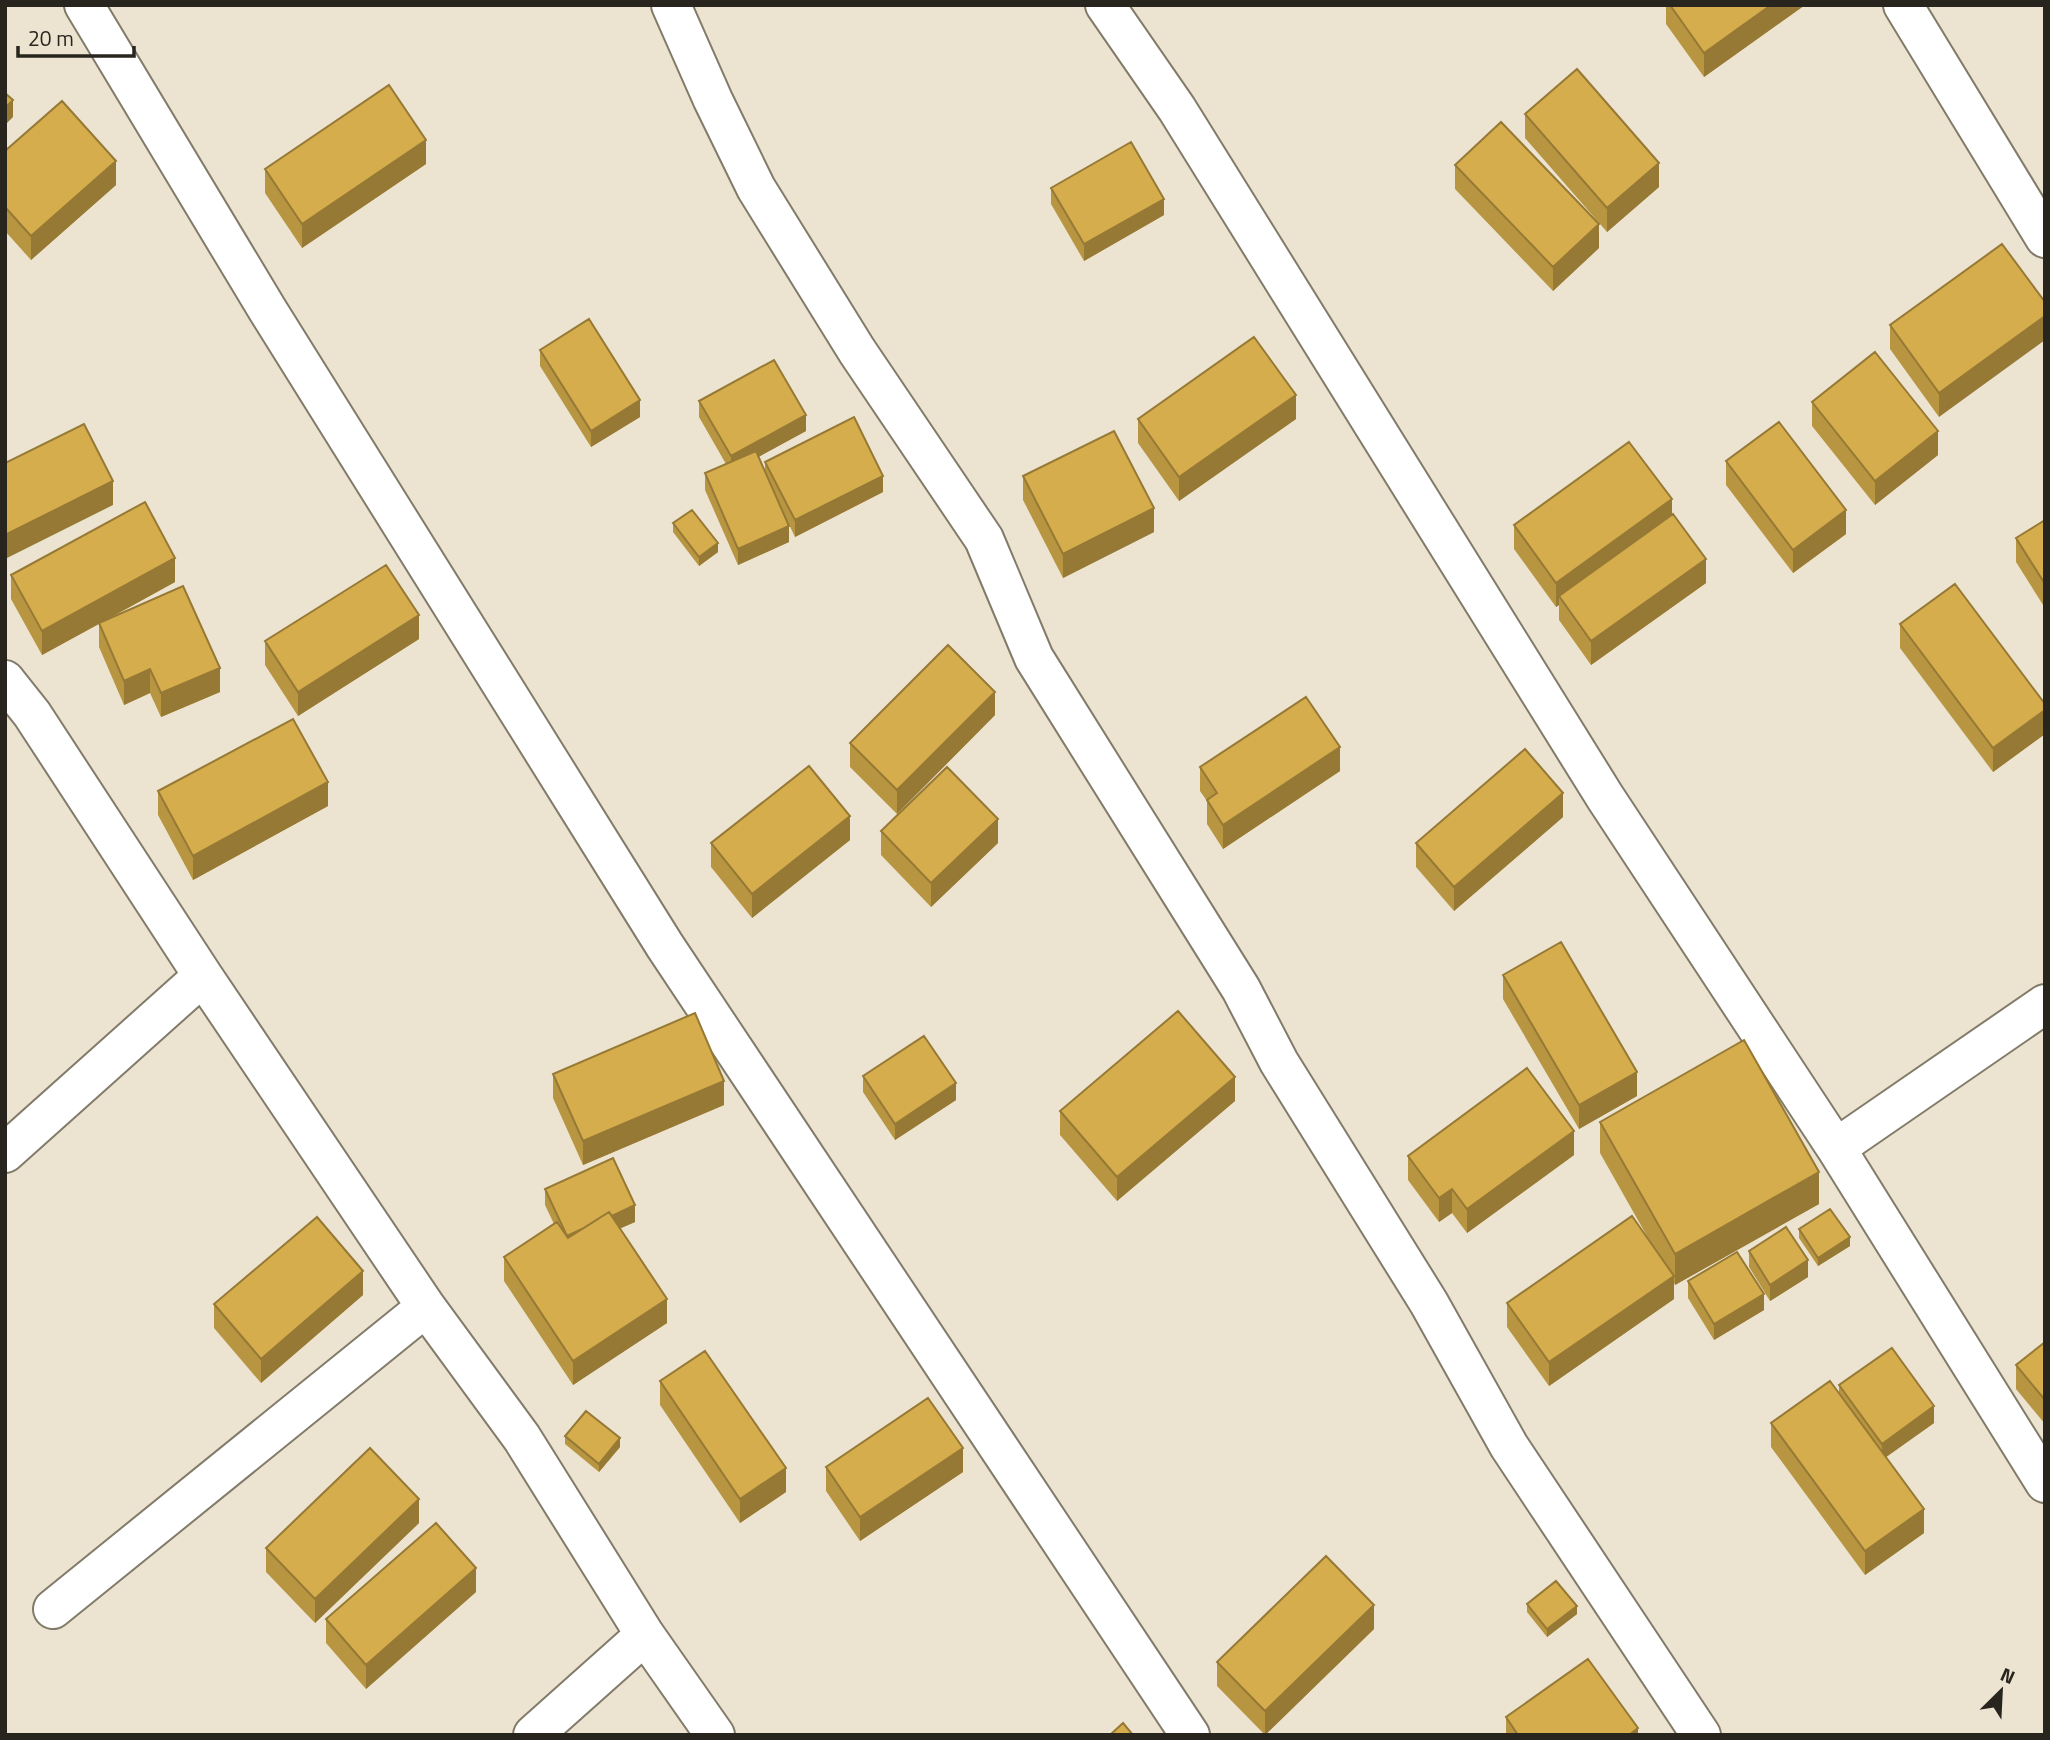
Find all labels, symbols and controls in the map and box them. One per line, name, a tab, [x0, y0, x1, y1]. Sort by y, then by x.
scale bar	[18, 14, 133, 58]
text: 20 m	[28, 22, 74, 54]
north arrow	[1966, 1656, 2036, 1726]
text: N	[1996, 1659, 2020, 1691]

